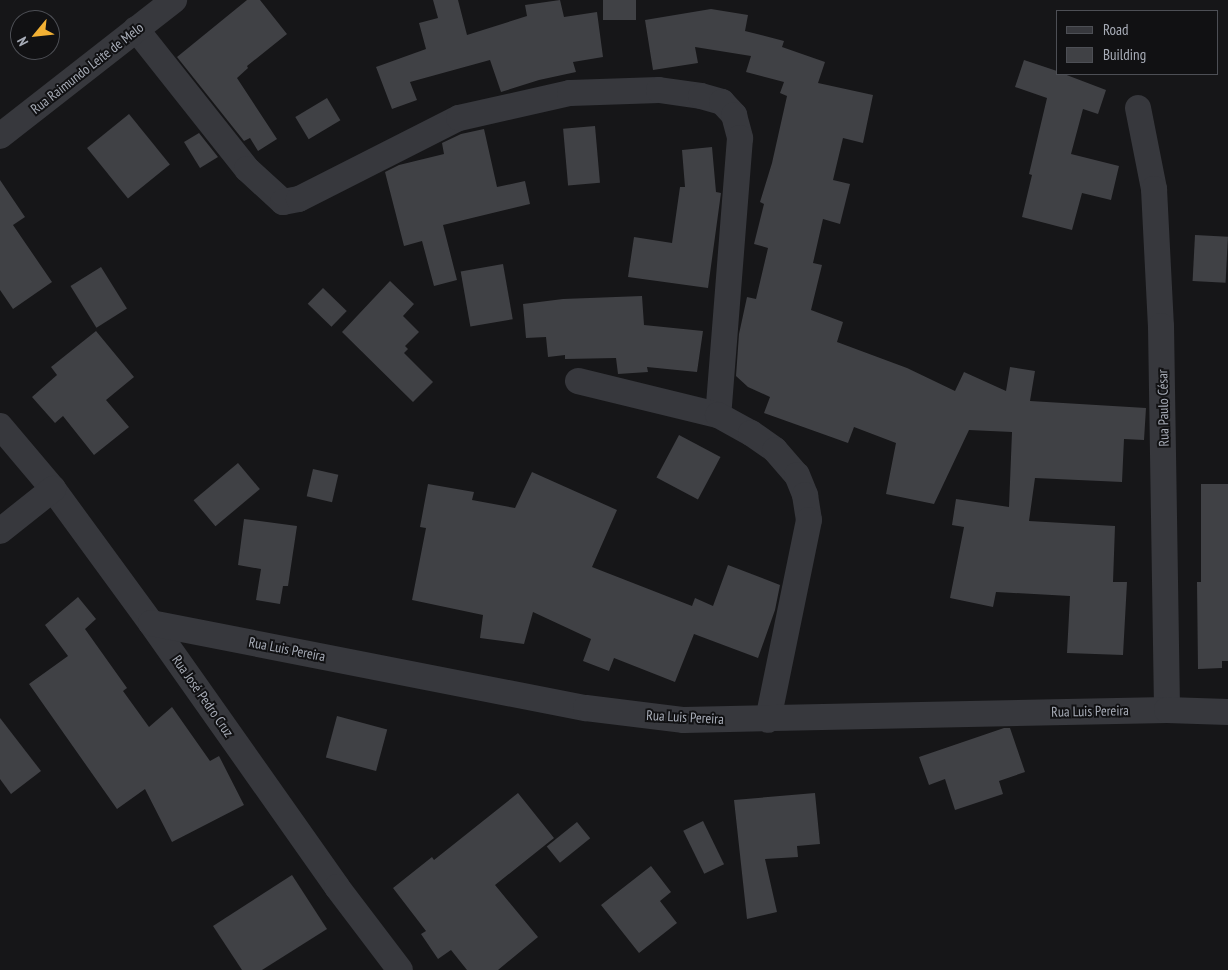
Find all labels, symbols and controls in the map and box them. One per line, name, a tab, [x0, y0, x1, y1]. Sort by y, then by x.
north arrow	[10, 10, 60, 60]
legend	[1056, 10, 1218, 75]
street label: Rua Raimundo Leite de Melo	[27, 19, 147, 117]
text: Road	[1103, 20, 1129, 39]
text: N	[13, 34, 32, 49]
text: Building	[1103, 45, 1146, 64]
street label: Rua Paulo César	[1154, 369, 1172, 447]
street label: Rua Luis Pereira	[247, 633, 327, 665]
street label: Rua José Pedro Cruz	[169, 652, 237, 740]
street label: Rua Luis Pereira	[1051, 702, 1129, 720]
street label: Rua Luis Pereira	[646, 707, 724, 727]

